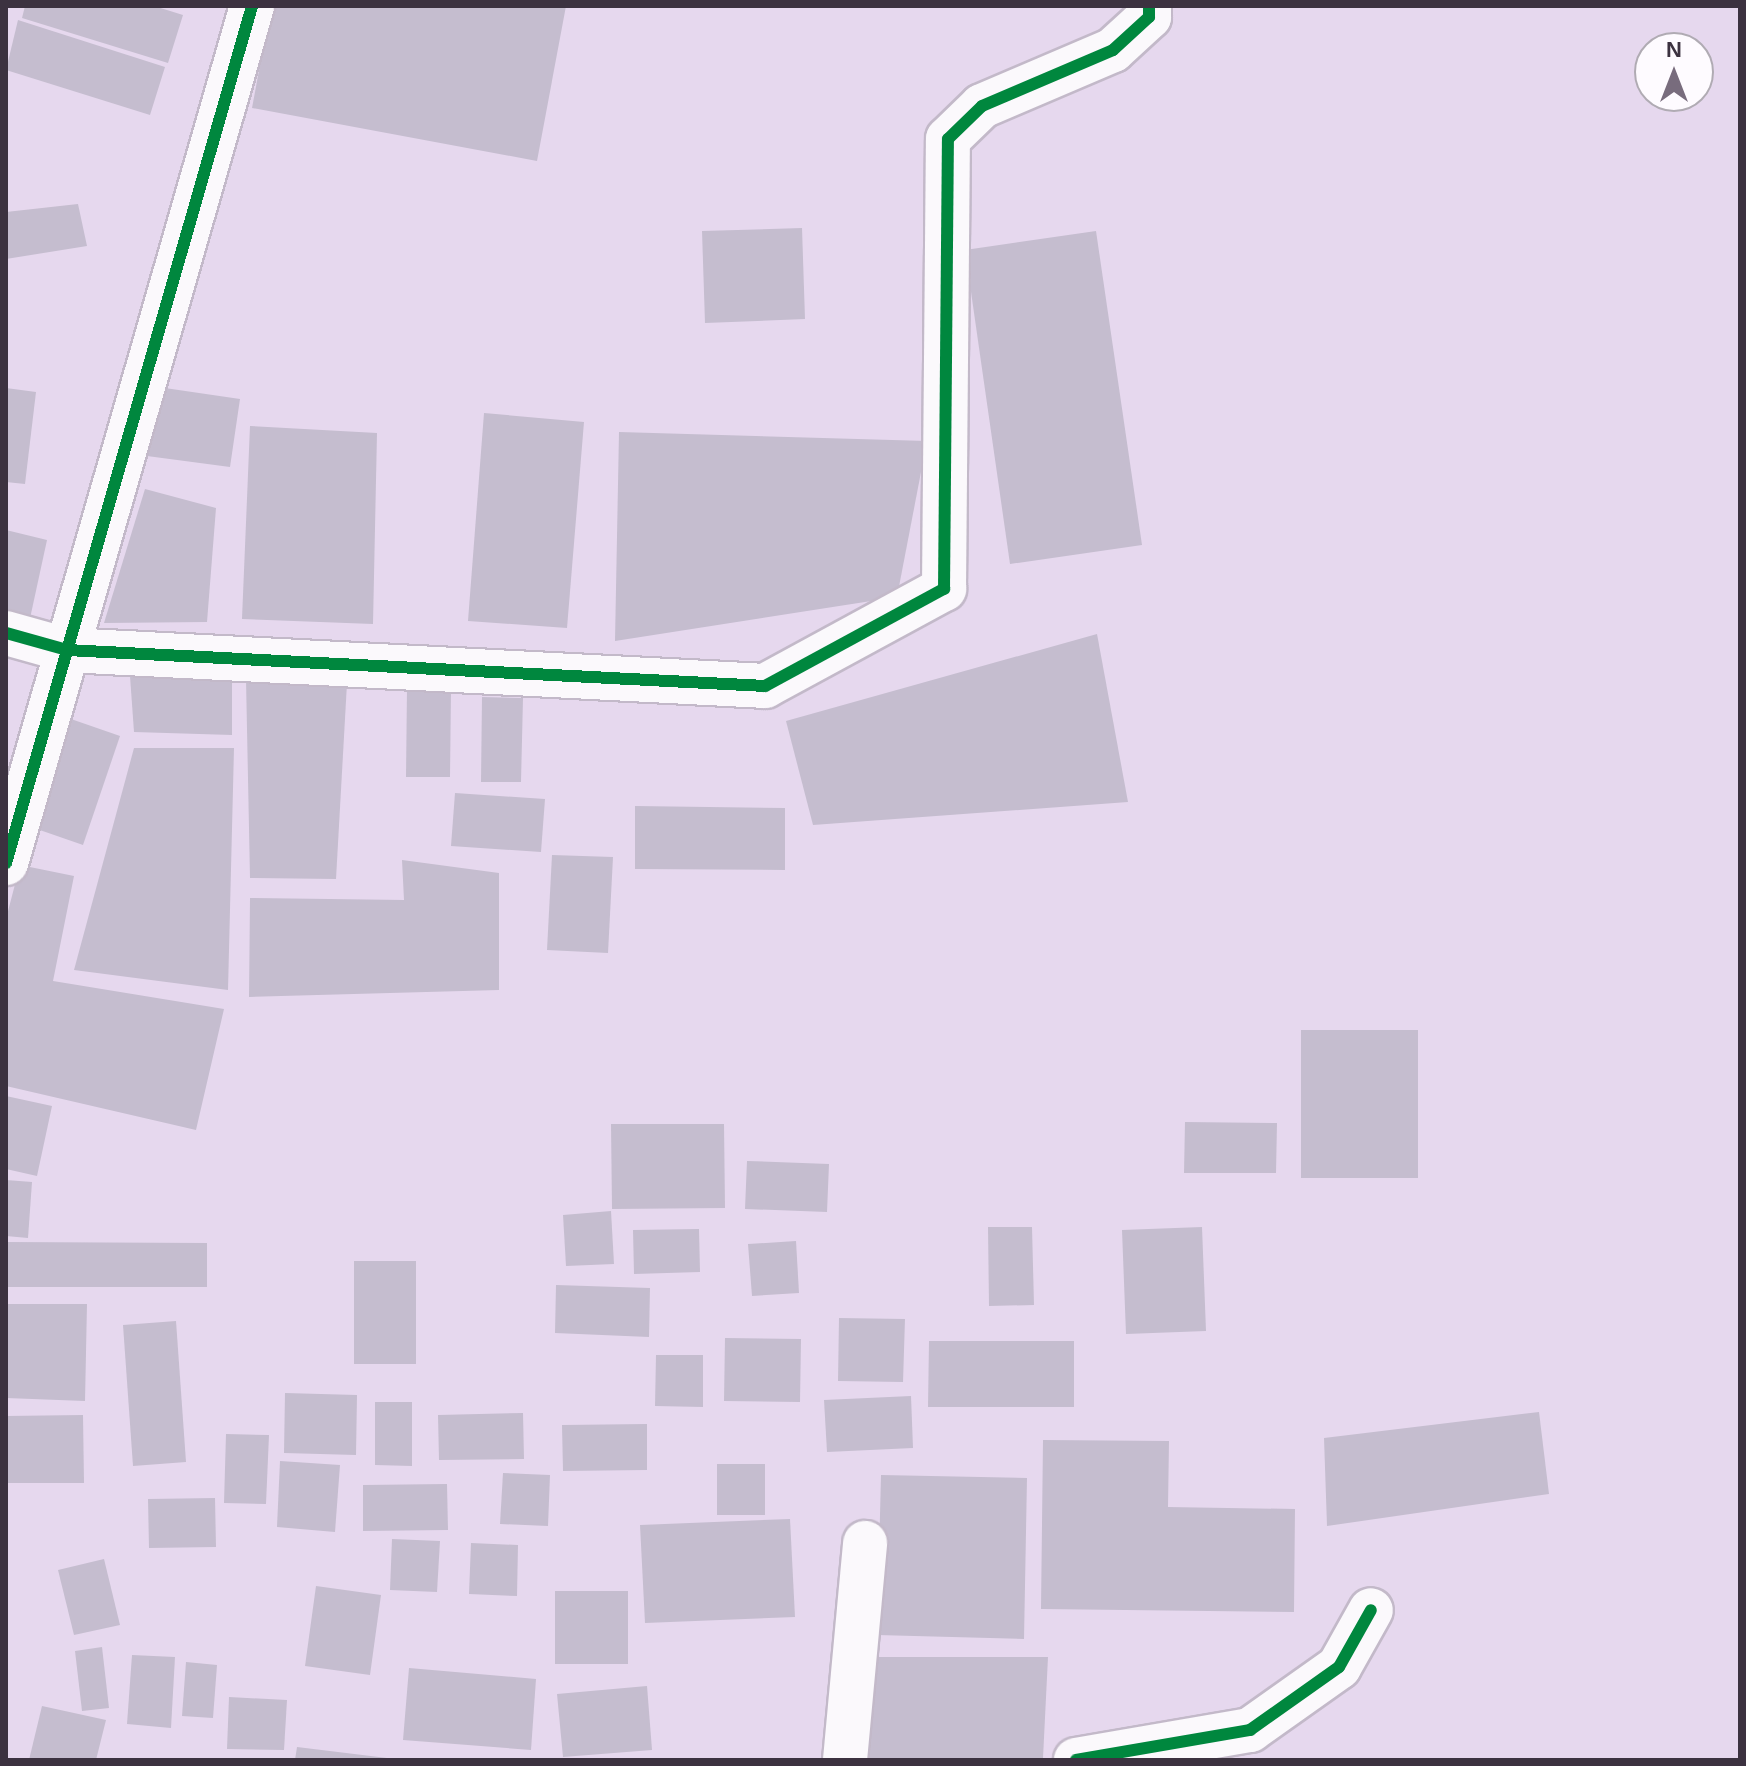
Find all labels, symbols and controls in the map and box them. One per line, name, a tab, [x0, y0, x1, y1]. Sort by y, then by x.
north arrow	[1634, 32, 1714, 112]
text: N	[1666, 37, 1682, 62]

